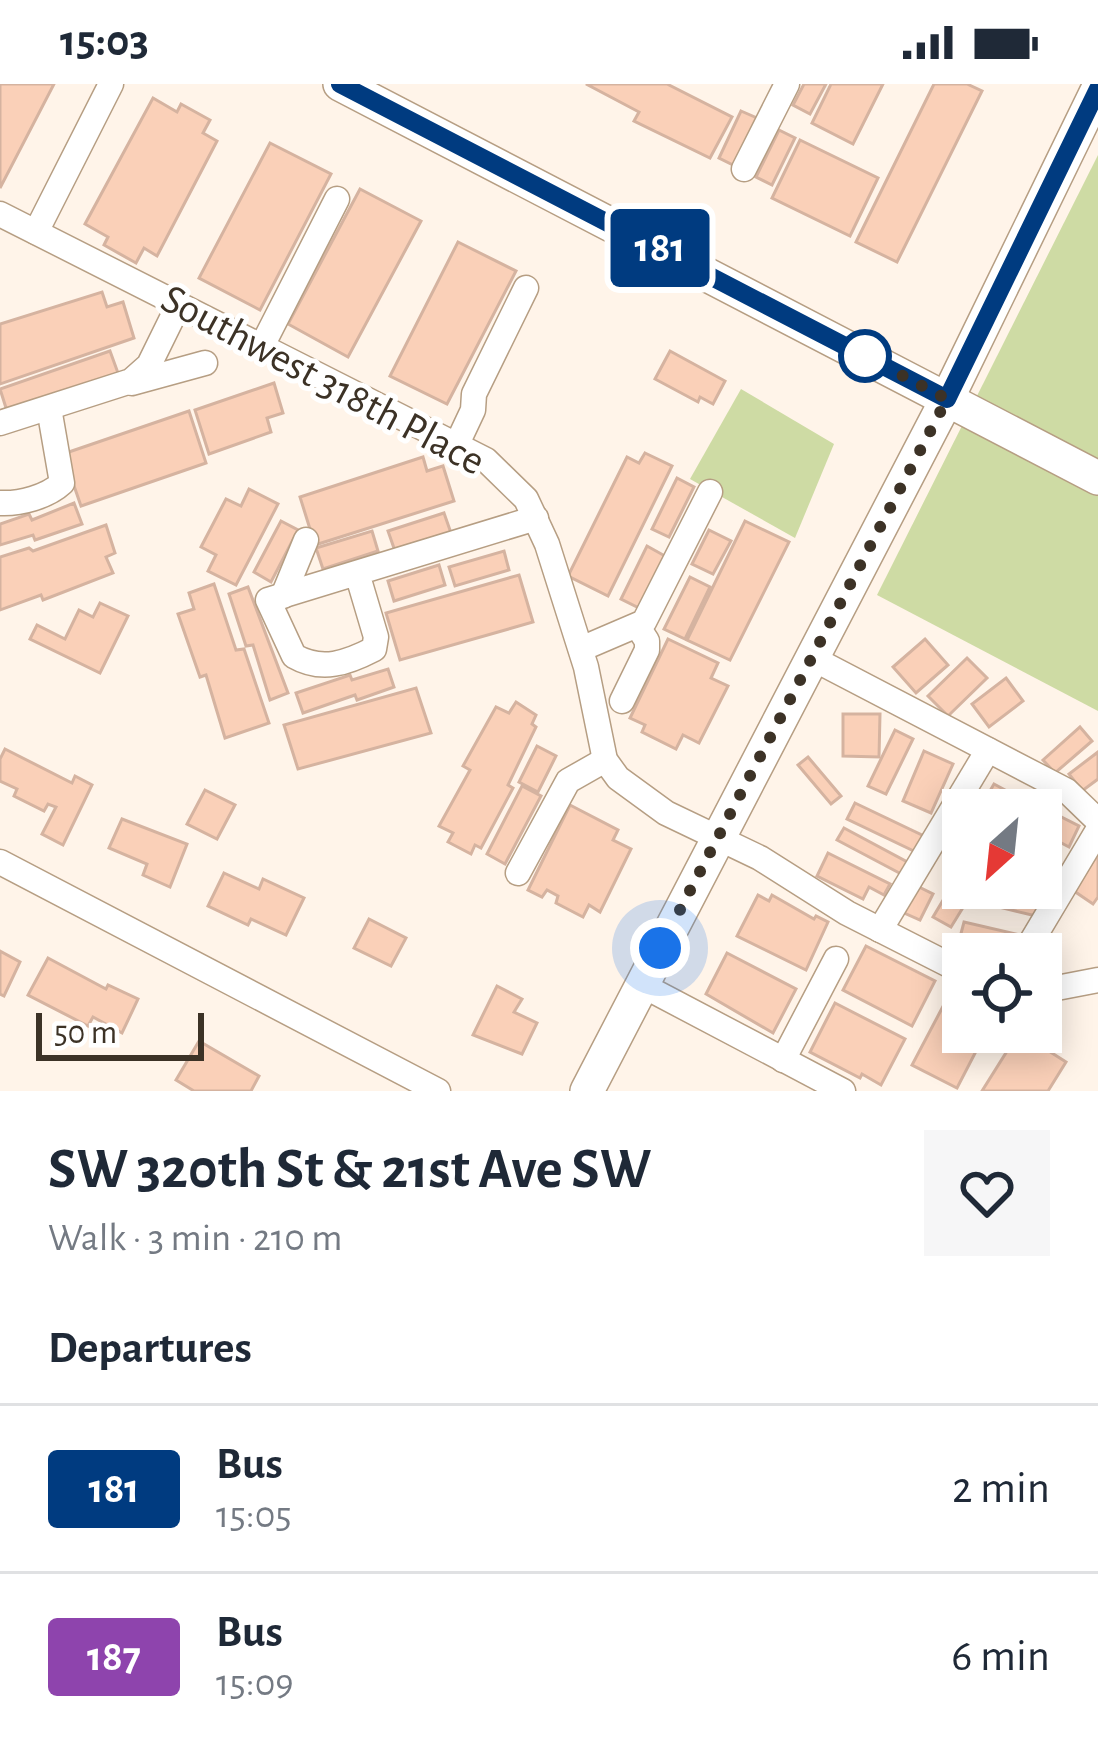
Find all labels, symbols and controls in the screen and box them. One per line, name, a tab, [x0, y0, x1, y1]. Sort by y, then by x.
text: 15:03	[60, 19, 149, 64]
line badge: 181	[591, 209, 729, 287]
text: 181	[635, 227, 685, 269]
street label: Southwest 318th Place	[154, 277, 492, 483]
unlabelled marker	[840, 331, 890, 381]
north arrow	[942, 789, 1062, 909]
map controls	[942, 789, 1062, 1053]
your location	[630, 918, 690, 978]
button: locate	[942, 933, 1062, 1053]
scale bar	[36, 1007, 204, 1060]
text: 50 m	[54, 1017, 117, 1050]
button: heart	[924, 1130, 1050, 1256]
text: SW 320th St & 21st Ave SW	[48, 1141, 651, 1198]
text: Walk · 3 min · 210 m	[48, 1219, 342, 1258]
text: Departures	[48, 1326, 252, 1371]
text: Bus	[216, 1442, 283, 1487]
text: 2 min	[952, 1466, 1050, 1511]
text: 181	[89, 1468, 139, 1510]
text: 15:05	[216, 1496, 292, 1535]
text: Bus	[216, 1610, 283, 1655]
text: 6 min	[951, 1634, 1050, 1679]
text: 187	[87, 1636, 141, 1678]
text: 15:09	[216, 1664, 294, 1703]

